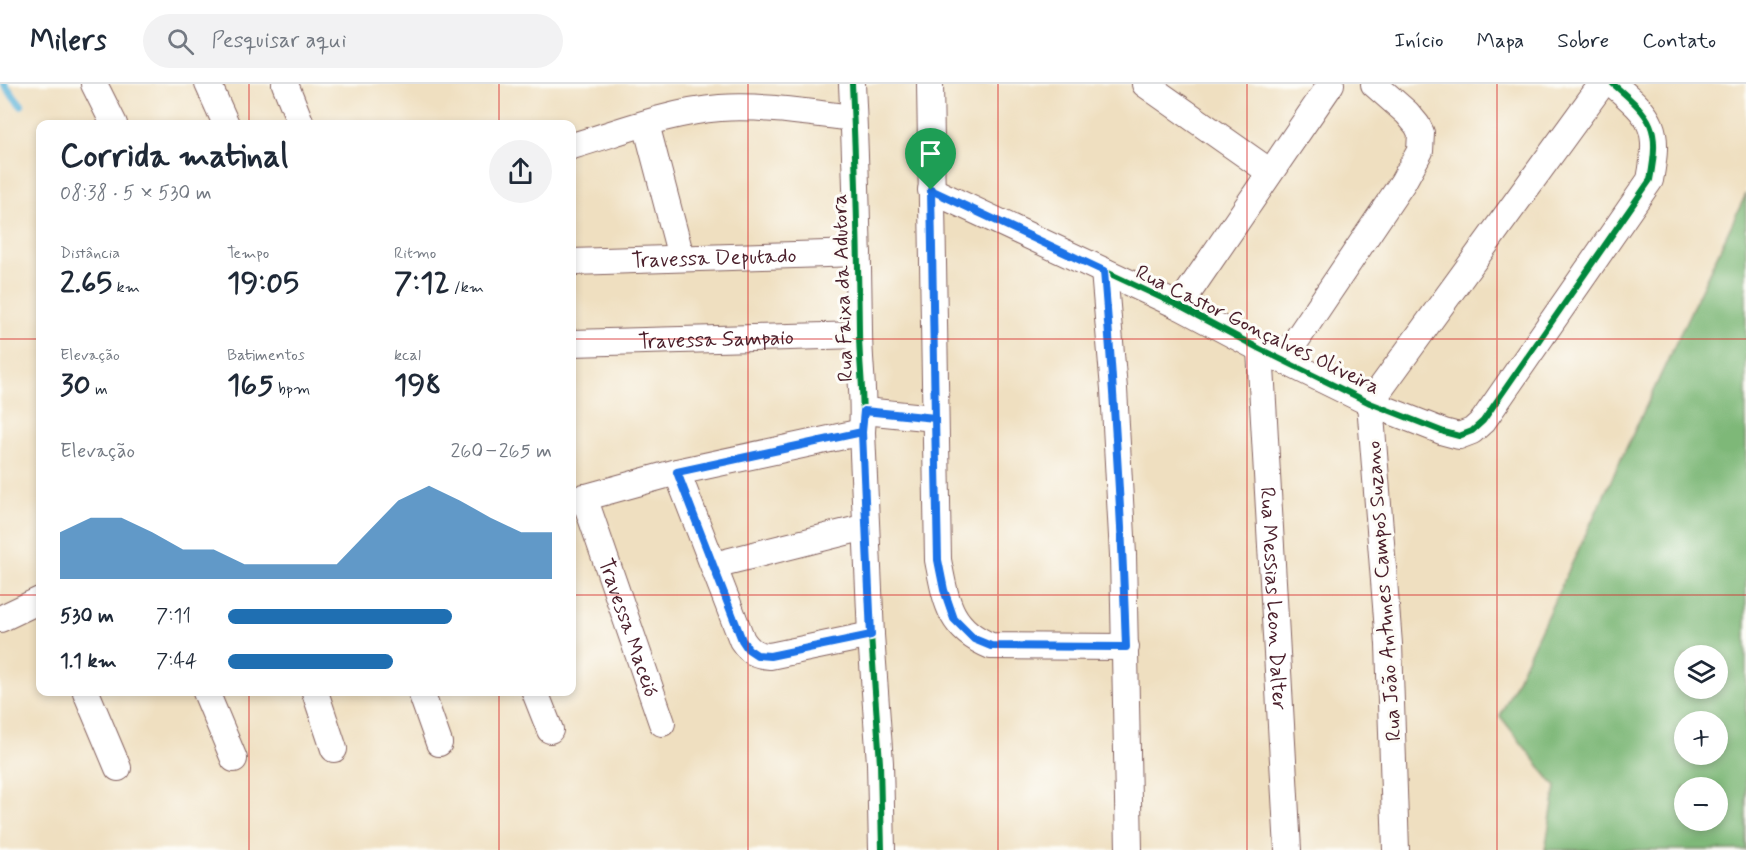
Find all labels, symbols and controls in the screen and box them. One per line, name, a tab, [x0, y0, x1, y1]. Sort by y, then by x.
search box	[143, 14, 563, 68]
text: Milers	[30, 23, 107, 60]
icon: search	[164, 25, 197, 58]
text: Pesquisar aqui	[212, 27, 346, 55]
text: Início	[1394, 27, 1444, 55]
text: Mapa	[1477, 27, 1524, 55]
text: Sobre	[1557, 27, 1609, 55]
text: Contato	[1642, 27, 1716, 55]
pin	[905, 128, 956, 190]
text: Corrida matinal	[60, 135, 288, 179]
icon: arrive	[914, 137, 947, 170]
button: share	[489, 140, 552, 203]
text: 08:38 · 5 × 530 m	[60, 180, 212, 207]
street label: Rua Faixa da Adutora	[826, 193, 860, 382]
street label: Travessa Deputado	[631, 242, 797, 275]
text: Distância	[60, 243, 120, 264]
text: Tempo	[227, 243, 269, 264]
text: Ritmo	[394, 243, 436, 264]
street label: Rua Castor Gonçalves Oliveira	[1131, 258, 1384, 401]
text: 2.65	[60, 264, 112, 303]
text: 19:05	[227, 264, 299, 303]
text: 7:12	[394, 264, 449, 303]
text: km	[112, 277, 140, 298]
text: /km	[449, 277, 484, 298]
street label: Travessa Sampaio	[638, 324, 794, 356]
text: Elevação	[60, 345, 120, 366]
text: Batimentos	[227, 345, 305, 366]
text: kcal	[394, 345, 421, 366]
text: 30	[60, 366, 91, 405]
text: 165	[227, 366, 274, 405]
text: 198	[394, 366, 442, 405]
text: m	[91, 379, 108, 400]
text: bpm	[274, 379, 310, 400]
text: Elevação	[60, 438, 135, 465]
text: 260–265 m	[450, 438, 552, 465]
street label: Rua João Antunes Campos Suzano	[1360, 440, 1408, 742]
street label: Rua Messias Leon Dalter	[1253, 486, 1293, 711]
street label: Travessa Maceió	[591, 555, 665, 701]
text: 530 m	[60, 603, 114, 630]
text: 7:11	[156, 603, 191, 630]
map controls	[1674, 645, 1728, 831]
button: layers	[1674, 645, 1728, 699]
text: 1.1 km	[60, 648, 117, 675]
text: 7:44	[156, 648, 197, 675]
button: +	[1674, 711, 1728, 765]
button: −	[1674, 777, 1728, 831]

